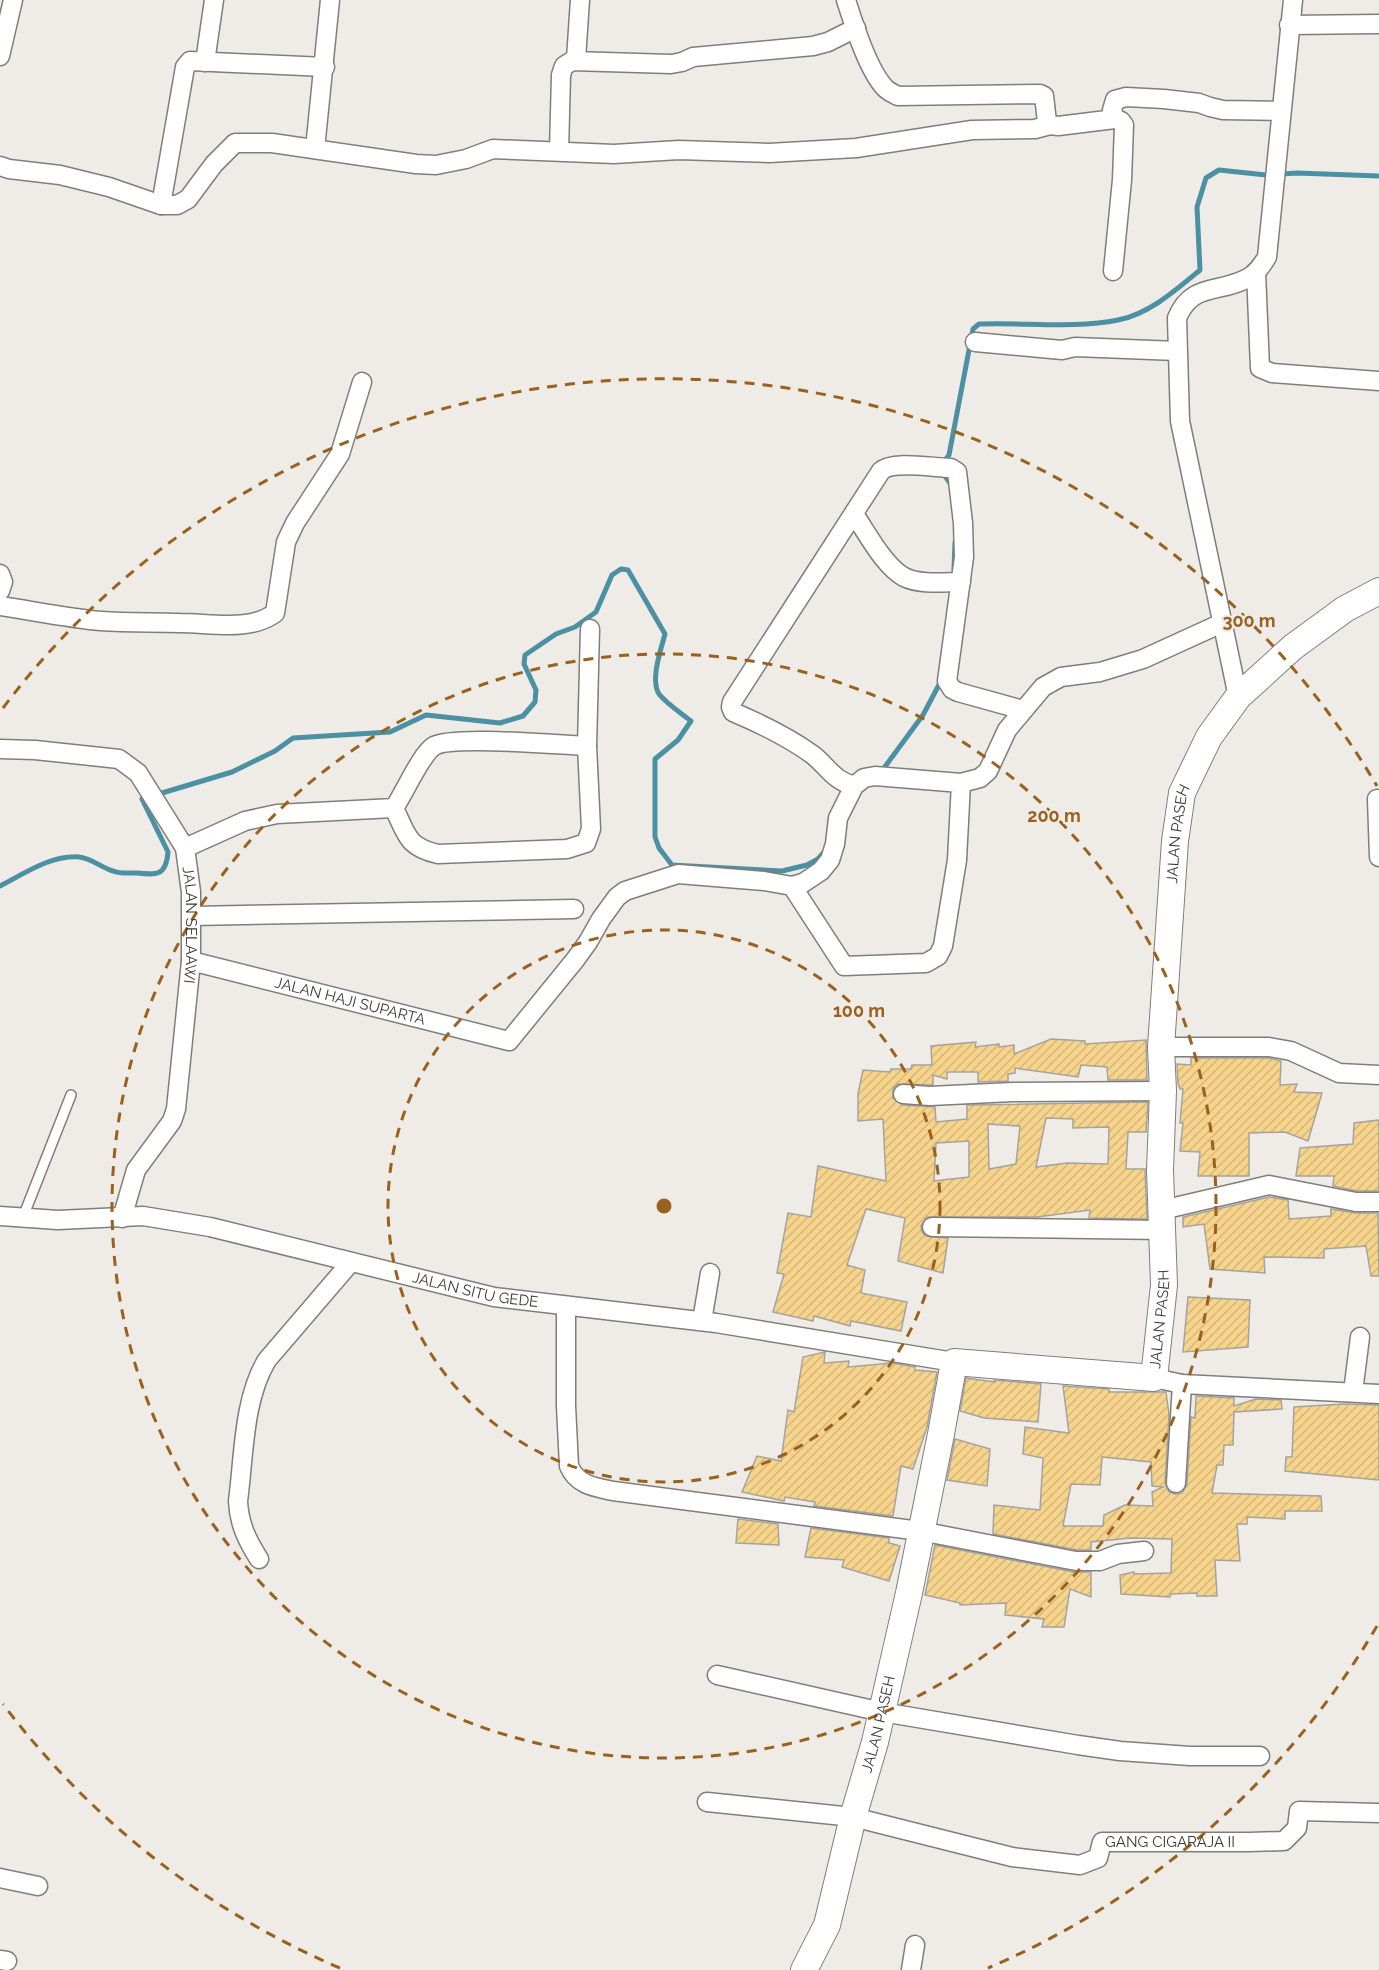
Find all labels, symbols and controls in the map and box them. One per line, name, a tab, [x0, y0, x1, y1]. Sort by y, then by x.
text: 300 m	[1222, 610, 1276, 631]
street label: JALAN PASEH	[1163, 782, 1194, 884]
text: 200 m	[1027, 805, 1081, 826]
street label: JALAN SELAAWI	[179, 865, 200, 984]
street label: JALAN HAJI SUPARTA	[273, 973, 427, 1029]
text: 100 m	[833, 1000, 885, 1021]
centre of rings	[654, 1196, 674, 1216]
street label: JALAN SITU GEDE	[410, 1268, 539, 1311]
street label: JALAN PASEH	[1146, 1269, 1173, 1369]
street label: JALAN PASEH	[858, 1674, 899, 1775]
street label: GANG CIGARAJA II	[1105, 1833, 1235, 1851]

